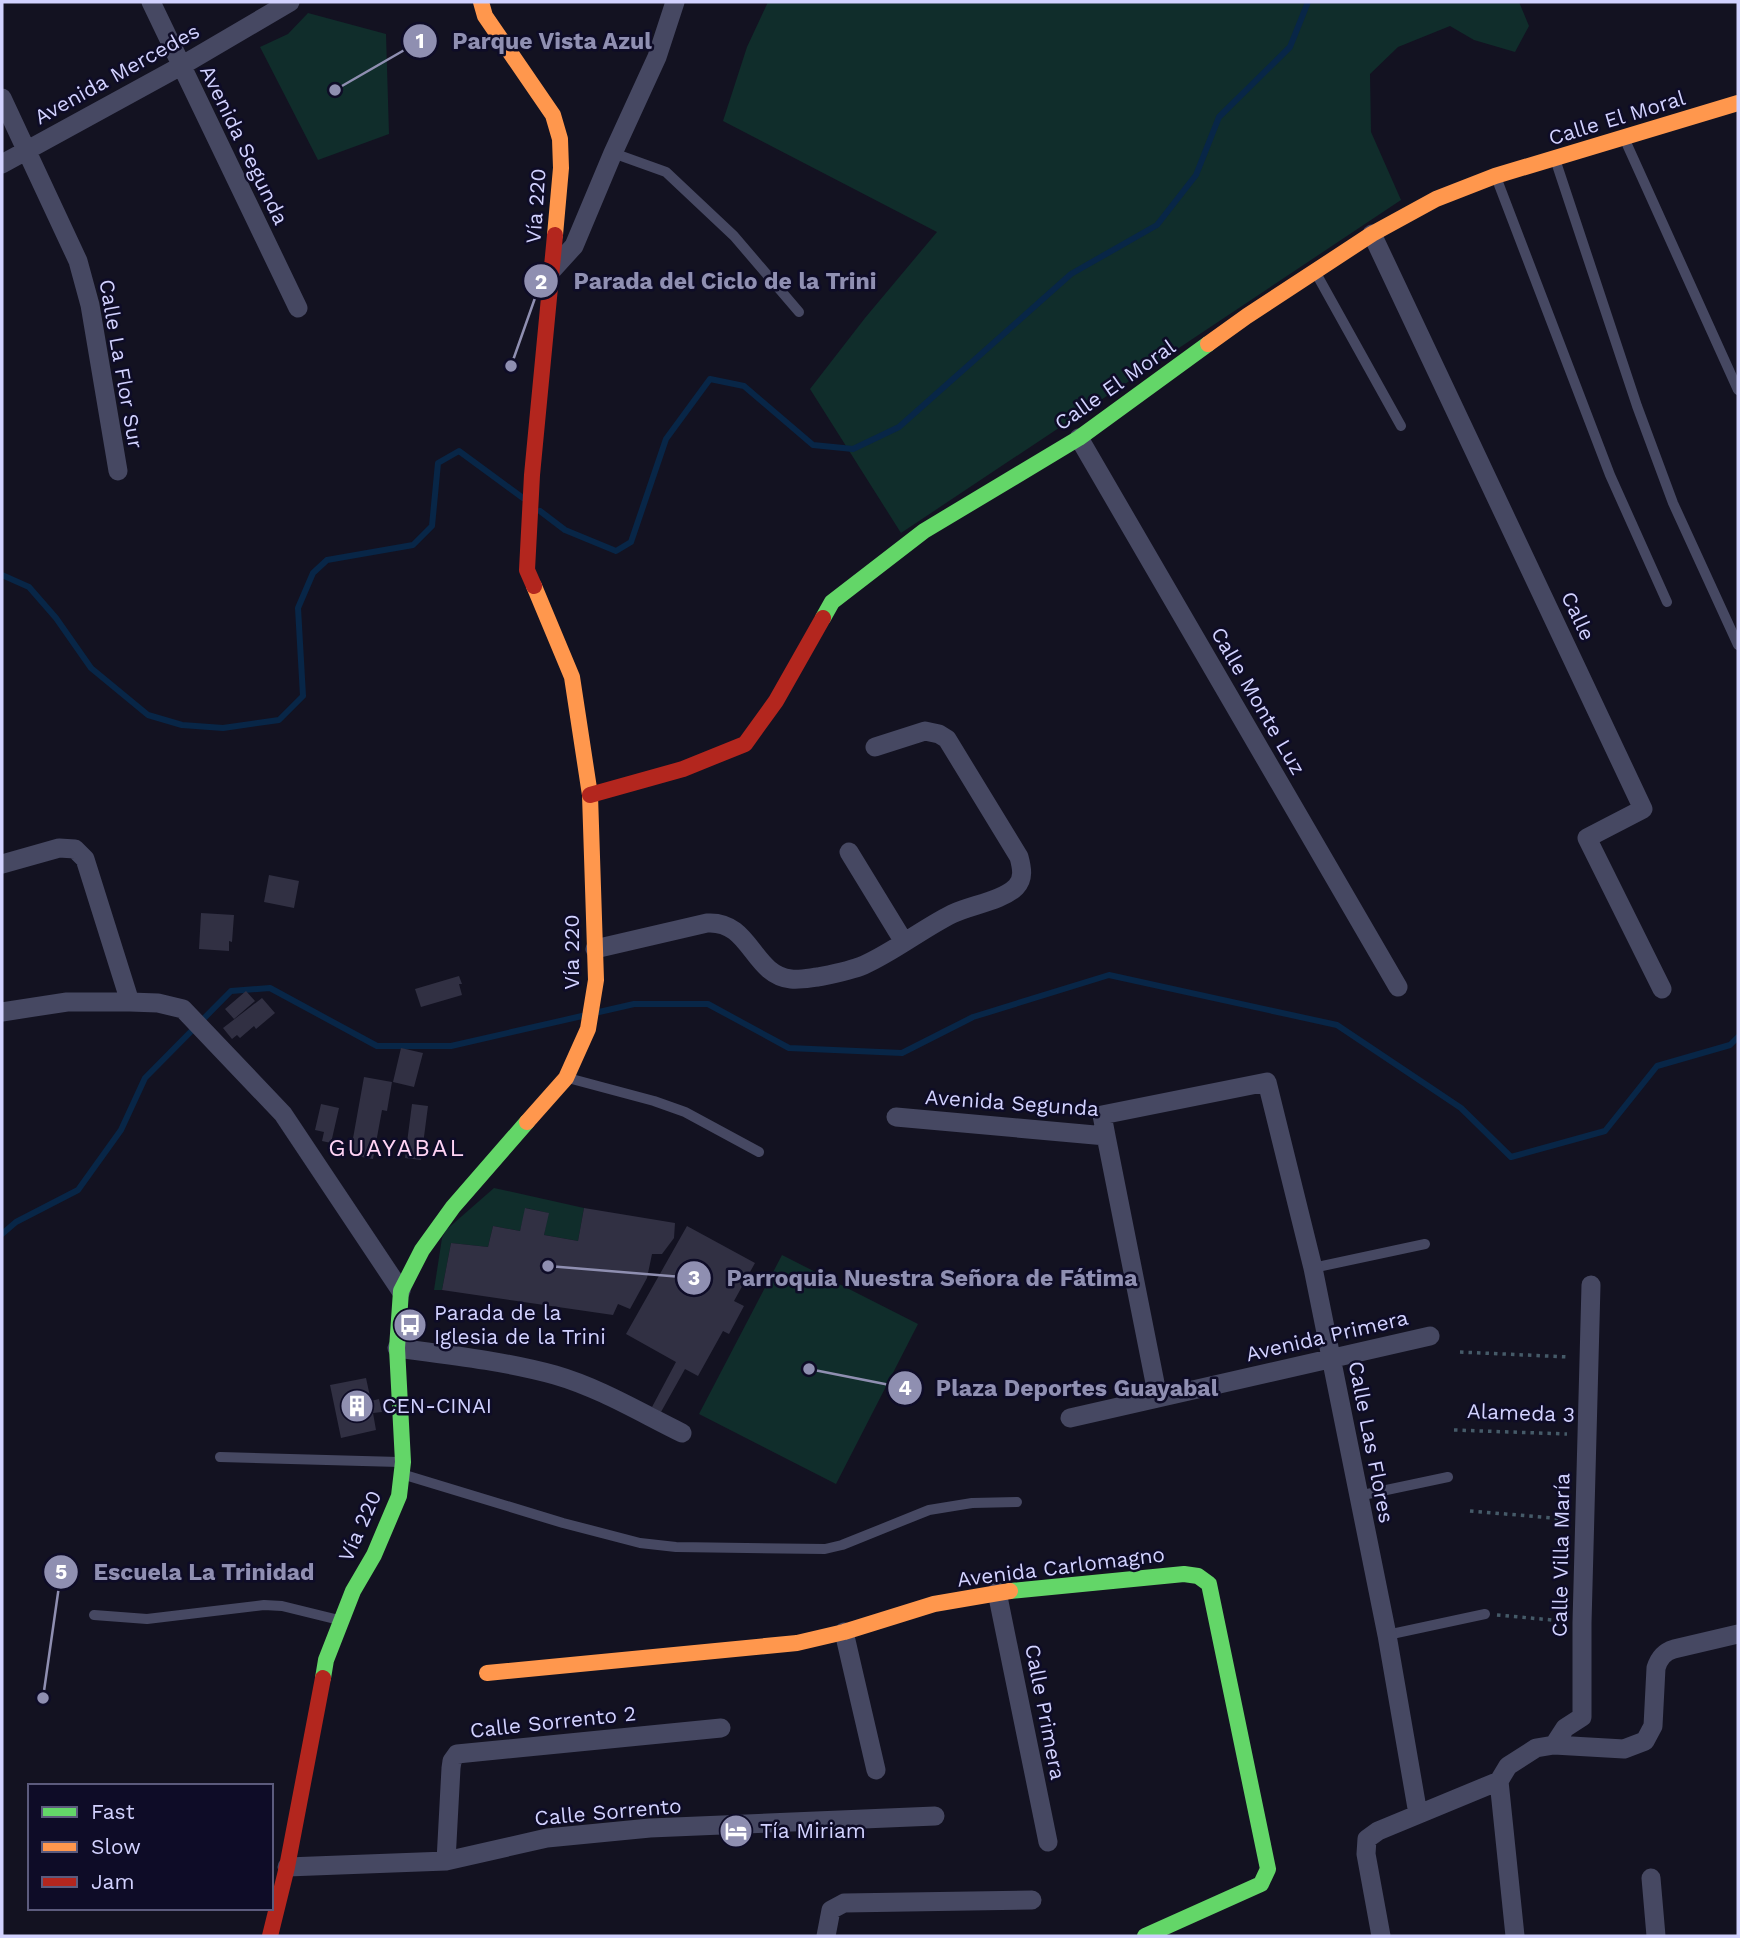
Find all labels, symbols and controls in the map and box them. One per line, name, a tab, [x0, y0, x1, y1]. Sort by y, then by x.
street label: Avenida Mercedes	[30, 18, 204, 129]
callout: Parque Vista Azul	[403, 19, 667, 63]
text: 1	[415, 28, 425, 53]
text: Parque Vista Azul	[452, 28, 652, 55]
street label: Avenida Segunda	[195, 61, 294, 229]
street label: Calle El Moral	[1545, 85, 1689, 150]
street label: Vía 220	[520, 168, 551, 244]
callout: Parada del Ciclo de la Trini	[524, 259, 891, 303]
text: Parada del Ciclo de la Trini	[574, 268, 876, 295]
text: 2	[535, 269, 547, 294]
street label: Calle La Flor Sur	[94, 277, 149, 451]
street label: Calle El Moral	[1050, 333, 1180, 435]
street label: Calle	[1556, 587, 1601, 644]
street label: Calle Monte Luz	[1206, 623, 1311, 779]
street label: Vía 220	[559, 914, 584, 990]
street label: Avenida Segunda	[924, 1084, 1100, 1121]
district label: GUAYABAL	[328, 1134, 466, 1162]
callout: Parroquia Nuestra Señora de Fátima	[677, 1256, 1152, 1300]
text: 3	[688, 1265, 700, 1290]
text: Parroquia Nuestra Señora de Fátima	[727, 1265, 1138, 1292]
place label: Parada de la Iglesia de la Trini	[434, 1300, 606, 1349]
street label: Avenida Primera	[1243, 1305, 1411, 1366]
bus stop icon: Parada de la Iglesia de la Trini	[391, 1306, 429, 1344]
street label: Calle Las Flores	[1344, 1359, 1399, 1525]
callout: Plaza Deportes Guayabal	[887, 1366, 1233, 1410]
text: 4	[898, 1375, 912, 1400]
text: Plaza Deportes Guayabal	[936, 1375, 1219, 1402]
building icon: CEN-CINAI	[338, 1387, 376, 1425]
place label: CEN-CINAI	[382, 1393, 492, 1418]
street label: Alameda 3	[1466, 1398, 1576, 1427]
street label: Calle Villa María	[1547, 1473, 1574, 1637]
street label: Vía 220	[333, 1486, 386, 1565]
street label: Avenida Carlomagno	[956, 1541, 1166, 1592]
callout: Escuela La Trinidad	[44, 1550, 328, 1594]
text: 5	[55, 1559, 67, 1584]
text: Escuela La Trinidad	[94, 1559, 315, 1586]
street label: Calle Primera	[1020, 1642, 1071, 1782]
street label: Calle Sorrento 2	[469, 1700, 637, 1743]
legend	[28, 1784, 273, 1910]
street label: Calle Sorrento	[533, 1793, 683, 1830]
text: Fast	[91, 1799, 135, 1824]
hotel icon: Tía Miriam	[717, 1812, 755, 1850]
place label: Tía Miriam	[760, 1818, 866, 1843]
text: Slow	[91, 1834, 141, 1859]
text: Jam	[91, 1869, 134, 1894]

